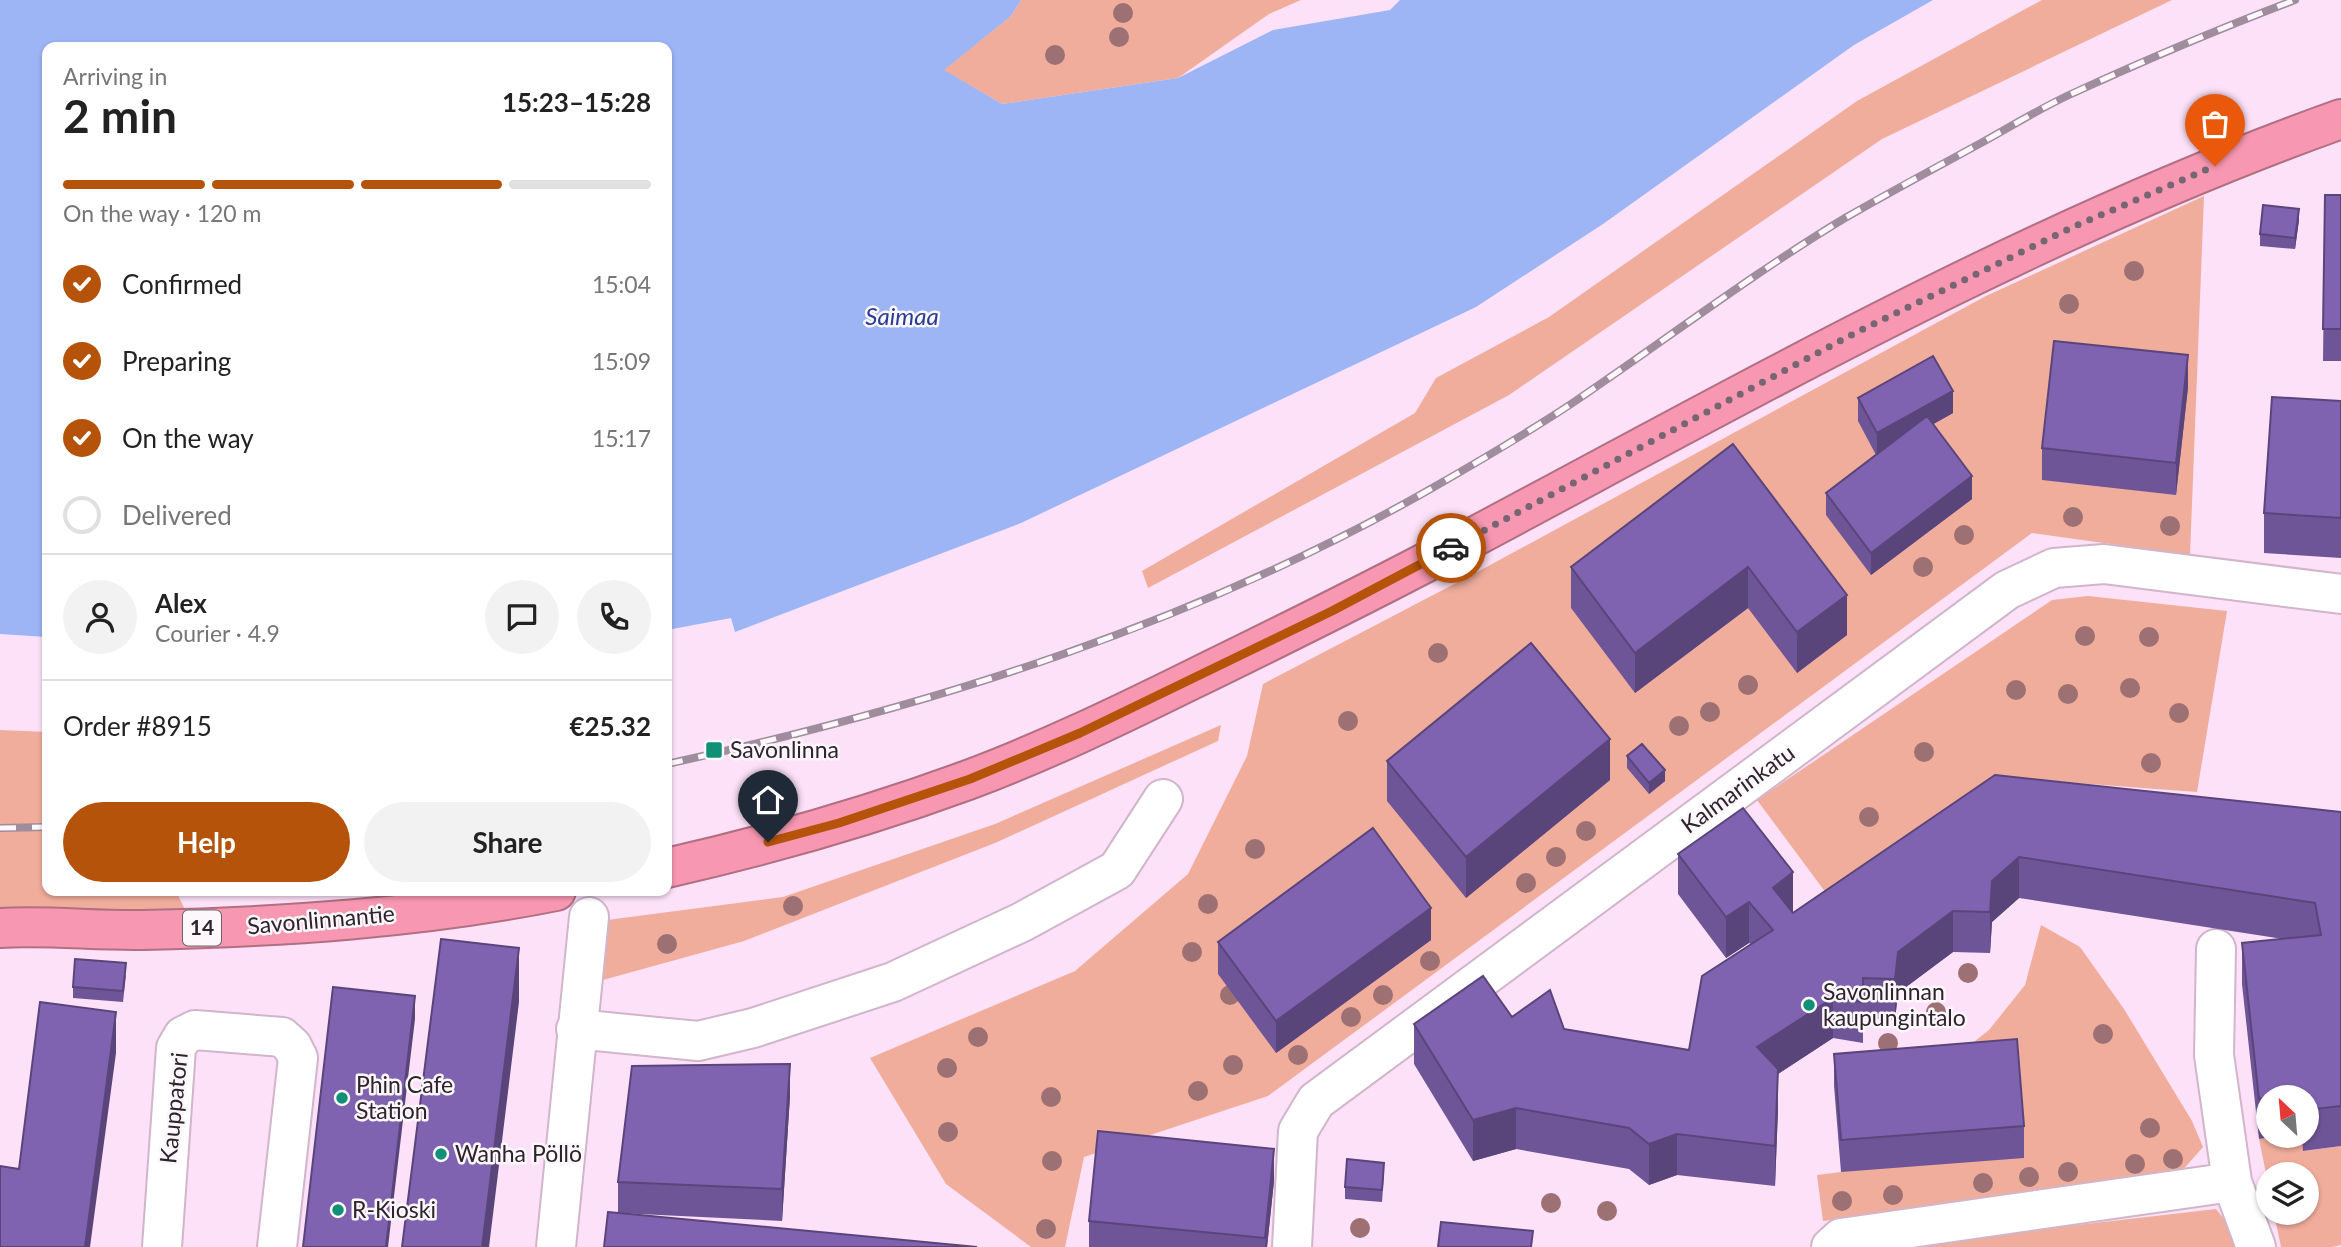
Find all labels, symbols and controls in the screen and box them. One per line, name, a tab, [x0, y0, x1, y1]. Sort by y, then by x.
text: Arriving in	[63, 62, 167, 90]
text: 15:23–15:28	[502, 86, 651, 118]
text: 2 min	[63, 88, 177, 143]
pin	[2185, 94, 2245, 166]
icon: bag	[2196, 105, 2234, 143]
text: On the way · 120 m	[63, 199, 262, 227]
icon: check	[63, 265, 101, 303]
text: Confirmed	[122, 268, 242, 300]
text: 15:04	[592, 270, 651, 298]
water label: Saimaa	[865, 301, 939, 330]
icon: check	[63, 342, 101, 380]
text: Preparing	[122, 345, 231, 377]
text: 15:09	[592, 347, 651, 375]
icon: check	[63, 419, 101, 457]
text: On the way	[122, 422, 254, 454]
text: 15:17	[592, 424, 651, 452]
text: Delivered	[122, 499, 232, 531]
courier	[1416, 513, 1486, 583]
icon: car	[1432, 529, 1470, 567]
button: person	[63, 580, 137, 654]
button: chat	[485, 580, 559, 654]
button: phone	[577, 580, 651, 654]
text: Alex	[155, 587, 207, 619]
text: Courier · 4.9	[155, 619, 280, 647]
text: Order #8915	[63, 710, 212, 742]
text: €25.32	[569, 710, 651, 742]
place label: Savonlinna	[730, 735, 839, 763]
street label: Kalmarinkatu	[1675, 738, 1799, 839]
marker: Savonlinna	[704, 740, 724, 760]
pin	[738, 770, 798, 842]
icon: home	[749, 781, 787, 819]
button: Help	[63, 802, 350, 882]
button: Share	[364, 802, 651, 882]
street label: Savonlinnantie	[246, 899, 396, 939]
road number: 14	[183, 911, 221, 946]
place label: Savonlinnan kaupungintalo	[1823, 977, 1966, 1031]
marker: Savonlinnan kaupungintalo	[1801, 997, 1817, 1013]
street label: Kauppatori	[153, 1051, 193, 1165]
place label: Phin Cafe Station	[356, 1070, 453, 1124]
north arrow	[2256, 1085, 2319, 1148]
map controls	[2256, 1085, 2319, 1225]
marker: Phin Cafe Station	[334, 1090, 350, 1106]
place label: Wanha Pöllö	[455, 1139, 582, 1167]
marker: Wanha Pöllö	[433, 1146, 449, 1162]
button: layers	[2256, 1162, 2319, 1225]
place label: R-Kioski	[352, 1195, 436, 1223]
marker: R-Kioski	[330, 1202, 346, 1218]

